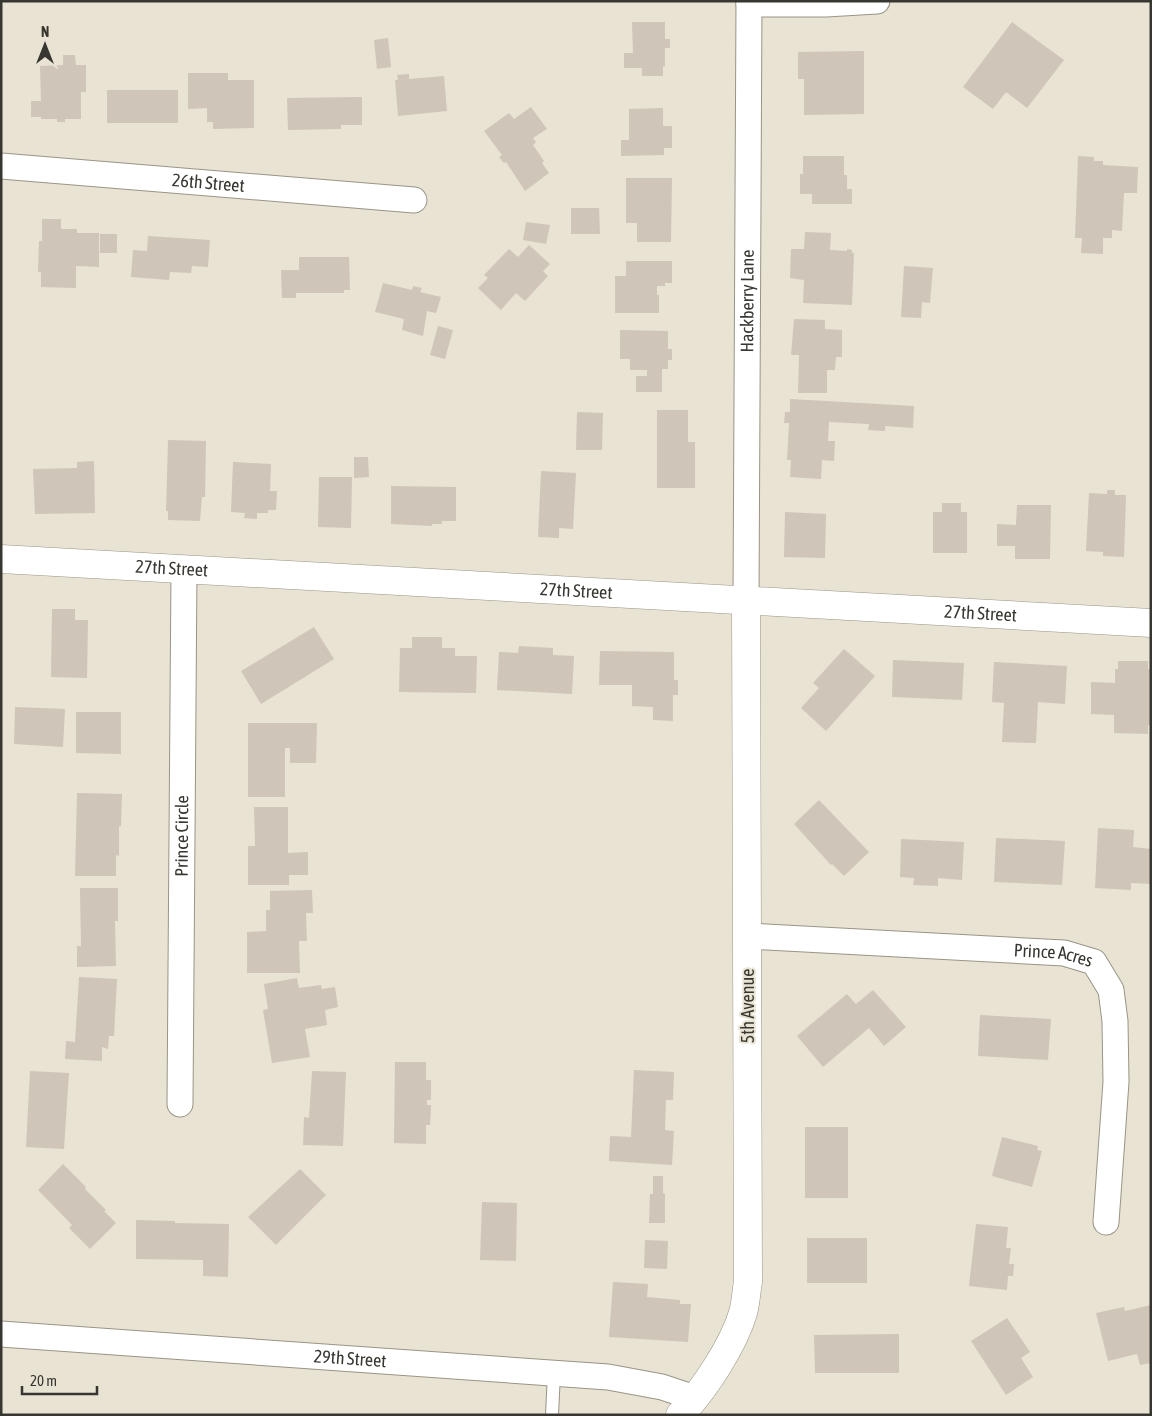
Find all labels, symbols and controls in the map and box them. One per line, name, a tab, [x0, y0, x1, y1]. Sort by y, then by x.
north arrow	[20, 20, 70, 70]
text: N	[41, 24, 49, 40]
street label: 26th Street	[171, 169, 246, 196]
street label: Hackberry Lane	[736, 249, 758, 353]
street label: 27th Street	[135, 555, 209, 581]
street label: 27th Street	[539, 578, 613, 603]
street label: 27th Street	[944, 601, 1017, 626]
street label: Prince Circle	[171, 795, 192, 877]
street label: Prince Acres	[1013, 939, 1095, 971]
street label: 5th Avenue	[737, 969, 758, 1043]
street label: 29th Street	[313, 1345, 387, 1371]
scale bar	[22, 1364, 98, 1396]
text: 20 m	[30, 1372, 57, 1389]

